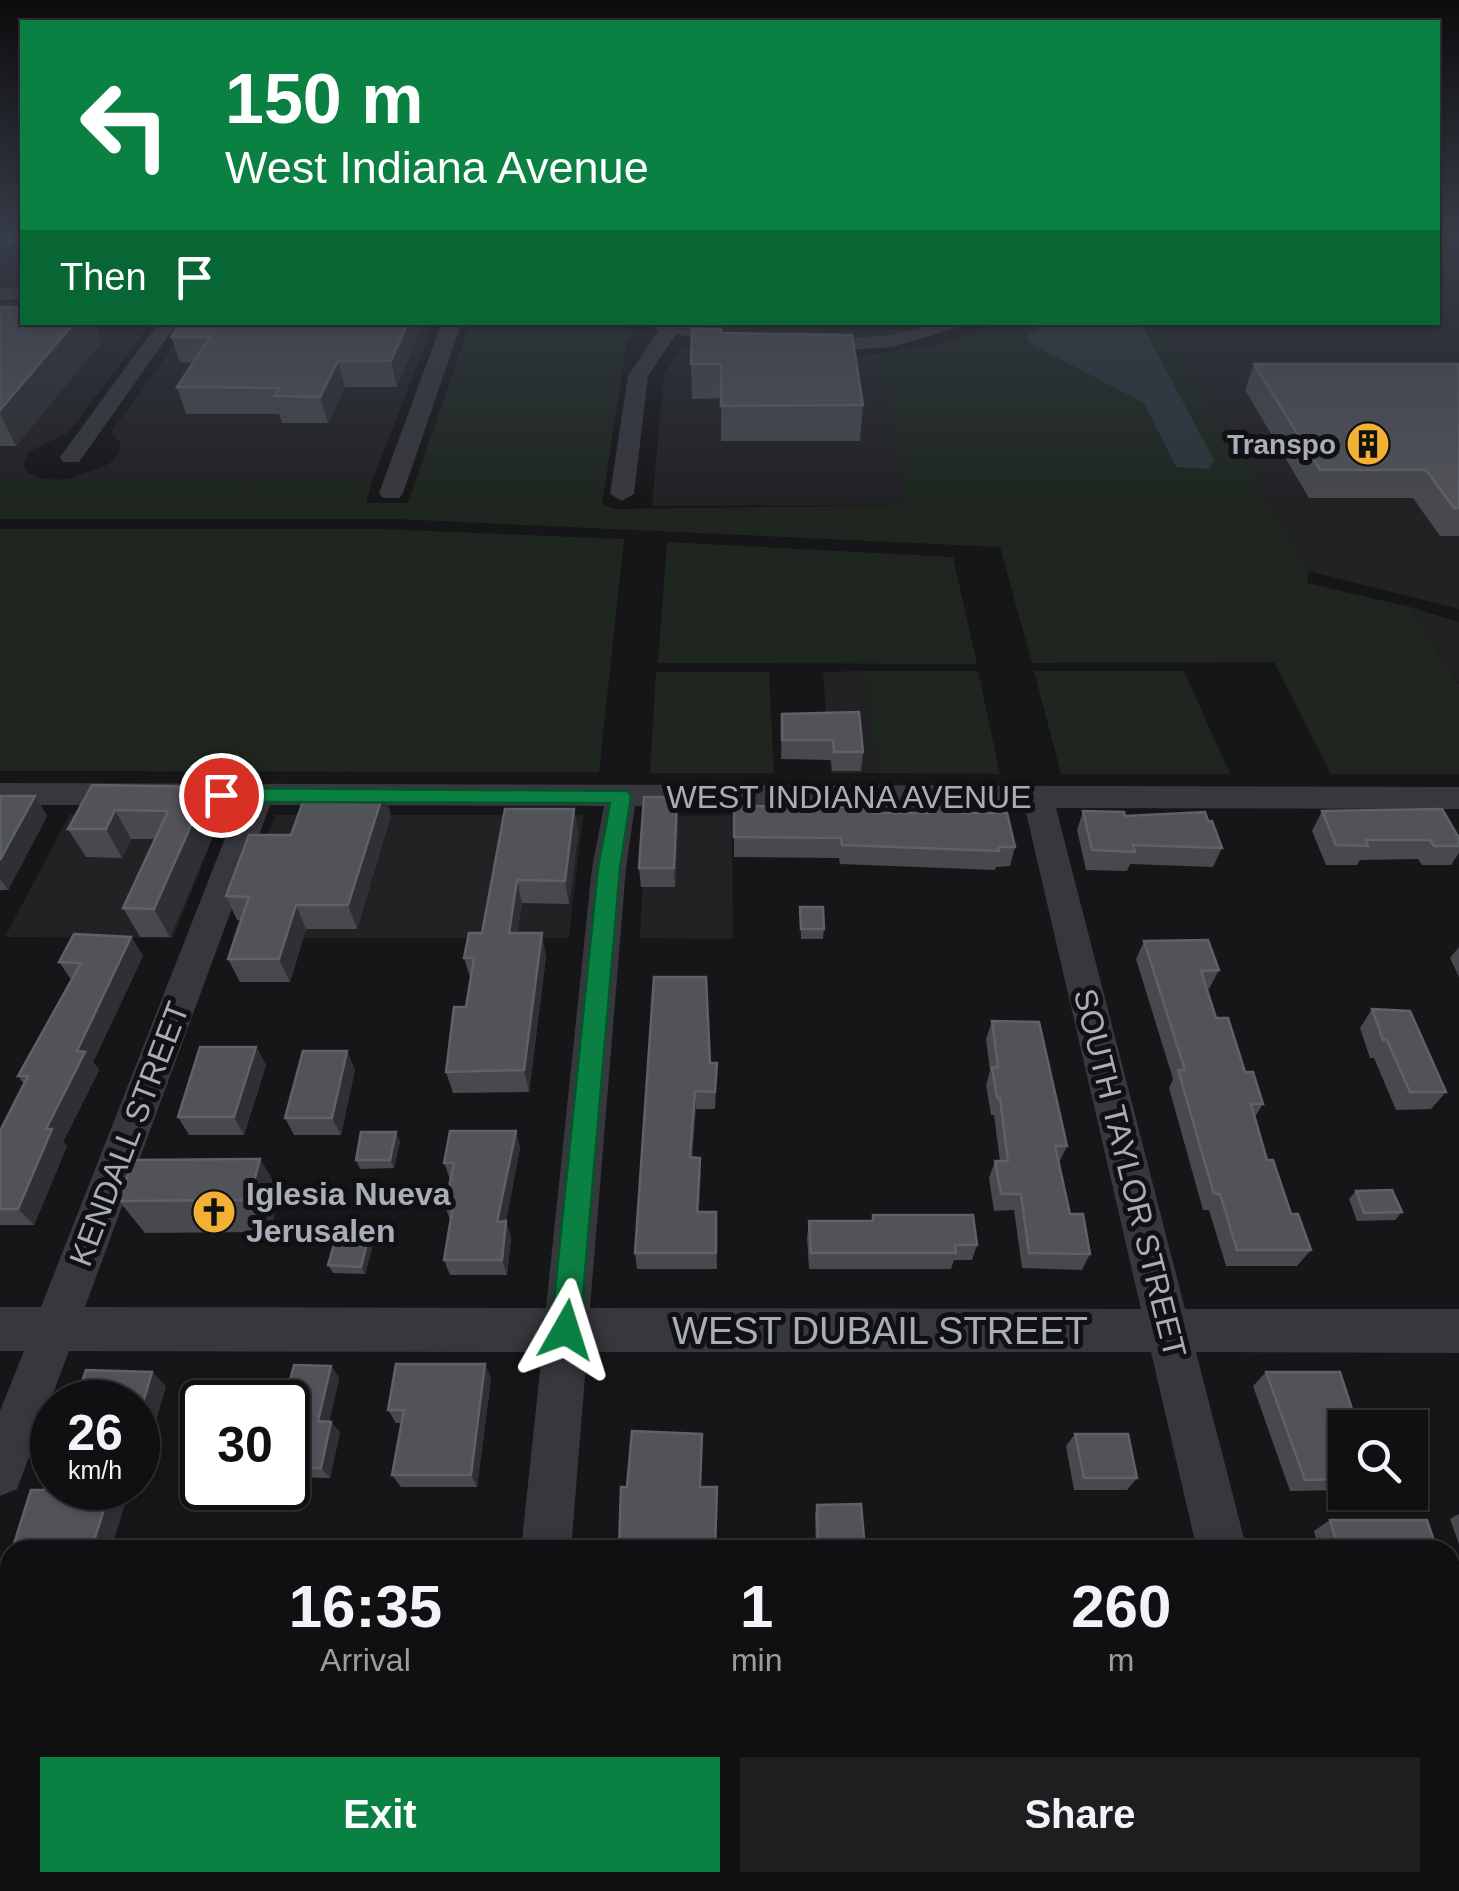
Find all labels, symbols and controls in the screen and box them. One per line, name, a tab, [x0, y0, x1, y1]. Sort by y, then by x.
icon: left	[60, 60, 190, 190]
text: 150 m	[225, 60, 423, 138]
text: West Indiana Avenue	[225, 142, 649, 193]
icon: arrive	[167, 250, 222, 305]
text: Then	[60, 256, 147, 298]
building icon: Transpo	[1345, 421, 1391, 467]
place label: Transpo	[1227, 429, 1336, 460]
pin	[179, 753, 264, 838]
icon: arrive	[194, 768, 249, 823]
street label: WEST INDIANA AVENUE	[666, 779, 1032, 815]
street label: SOUTH TAYLOR STREET	[1067, 985, 1193, 1361]
street label: KENDALL STREET	[62, 997, 196, 1271]
place label: Iglesia Nueva Jerusalen	[246, 1176, 451, 1249]
church icon: Iglesia Nueva Jerusalen	[191, 1189, 237, 1235]
position arrow	[514, 1278, 618, 1382]
street label: WEST DUBAIL STREET	[672, 1310, 1088, 1352]
speed limit sign: 30	[180, 1380, 310, 1510]
text: 26	[67, 1405, 123, 1461]
map controls	[1328, 1410, 1428, 1510]
button: search	[1328, 1410, 1428, 1510]
text: km/h	[68, 1456, 122, 1484]
text: 16:35	[289, 1573, 442, 1640]
text: 1	[740, 1573, 773, 1640]
text: 260	[1071, 1573, 1171, 1640]
text: Arrival	[320, 1642, 411, 1678]
text: min	[731, 1642, 782, 1678]
text: m	[1108, 1642, 1135, 1678]
button: Exit	[40, 1757, 720, 1872]
button: Share	[740, 1757, 1420, 1872]

